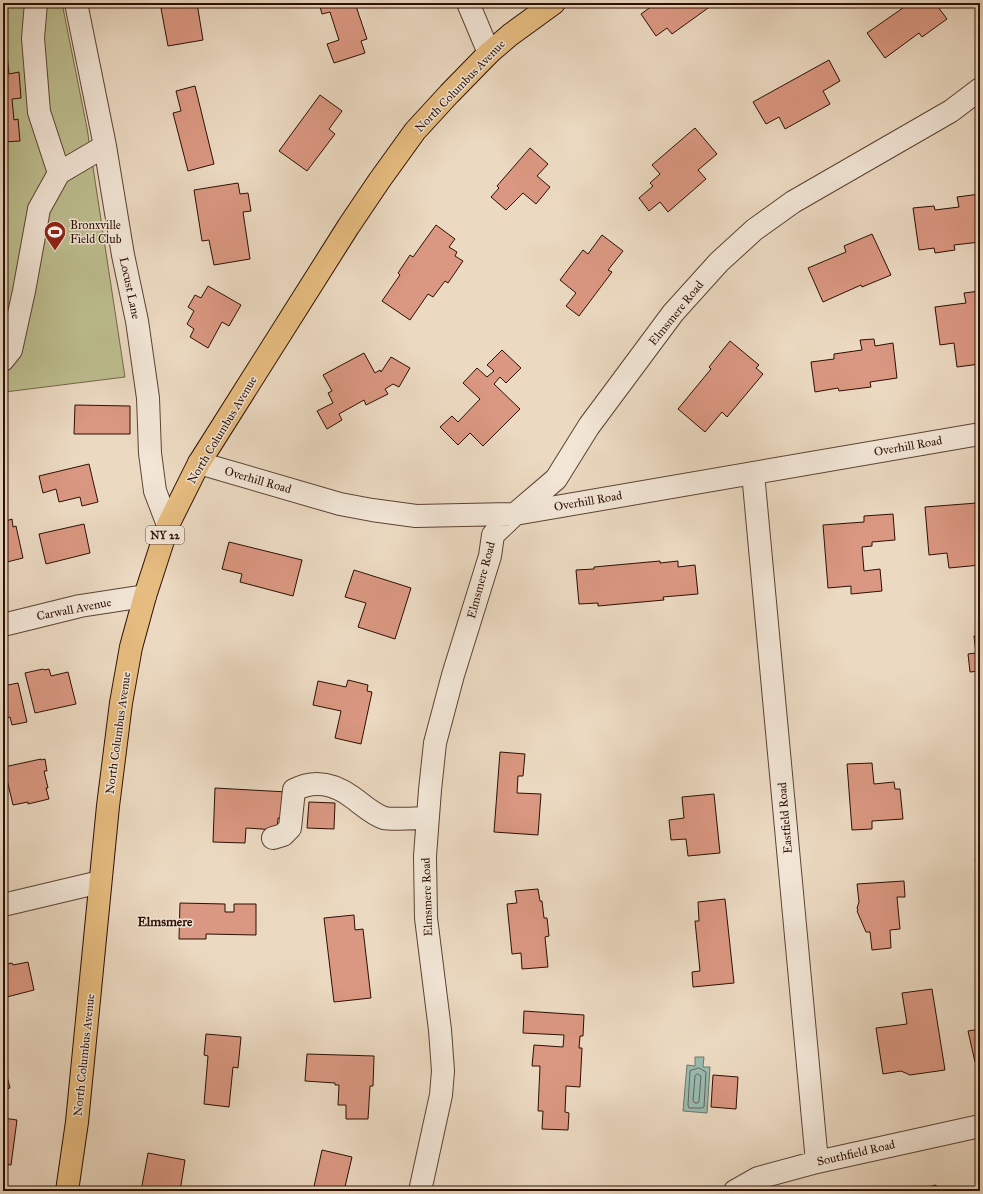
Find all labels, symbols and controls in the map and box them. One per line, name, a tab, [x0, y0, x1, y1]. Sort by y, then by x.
street label: North Columbus Avenue	[412, 37, 508, 135]
place label: Bronxville Field Club	[70, 218, 122, 246]
sports icon: Bronxville Field Club	[42, 219, 68, 252]
street label: Locust Lane	[117, 256, 143, 320]
street label: Elmsmere Road	[646, 278, 706, 348]
street label: North Columbus Avenue	[184, 374, 260, 486]
street label: Overhill Road	[873, 433, 943, 459]
street label: Overhill Road	[223, 464, 293, 496]
street label: Overhill Road	[553, 488, 623, 514]
road number: NY 22	[146, 526, 184, 544]
street label: Elmsmere Road	[464, 540, 498, 620]
street label: Carwall Avenue	[35, 595, 113, 623]
street label: North Columbus Avenue	[103, 671, 133, 795]
street label: Eastfield Road	[775, 782, 795, 854]
street label: Elmsmere Road	[419, 857, 435, 937]
district label: Elmsmere	[138, 914, 193, 930]
street label: North Columbus Avenue	[71, 993, 97, 1117]
street label: Southfield Road	[816, 1137, 896, 1169]

